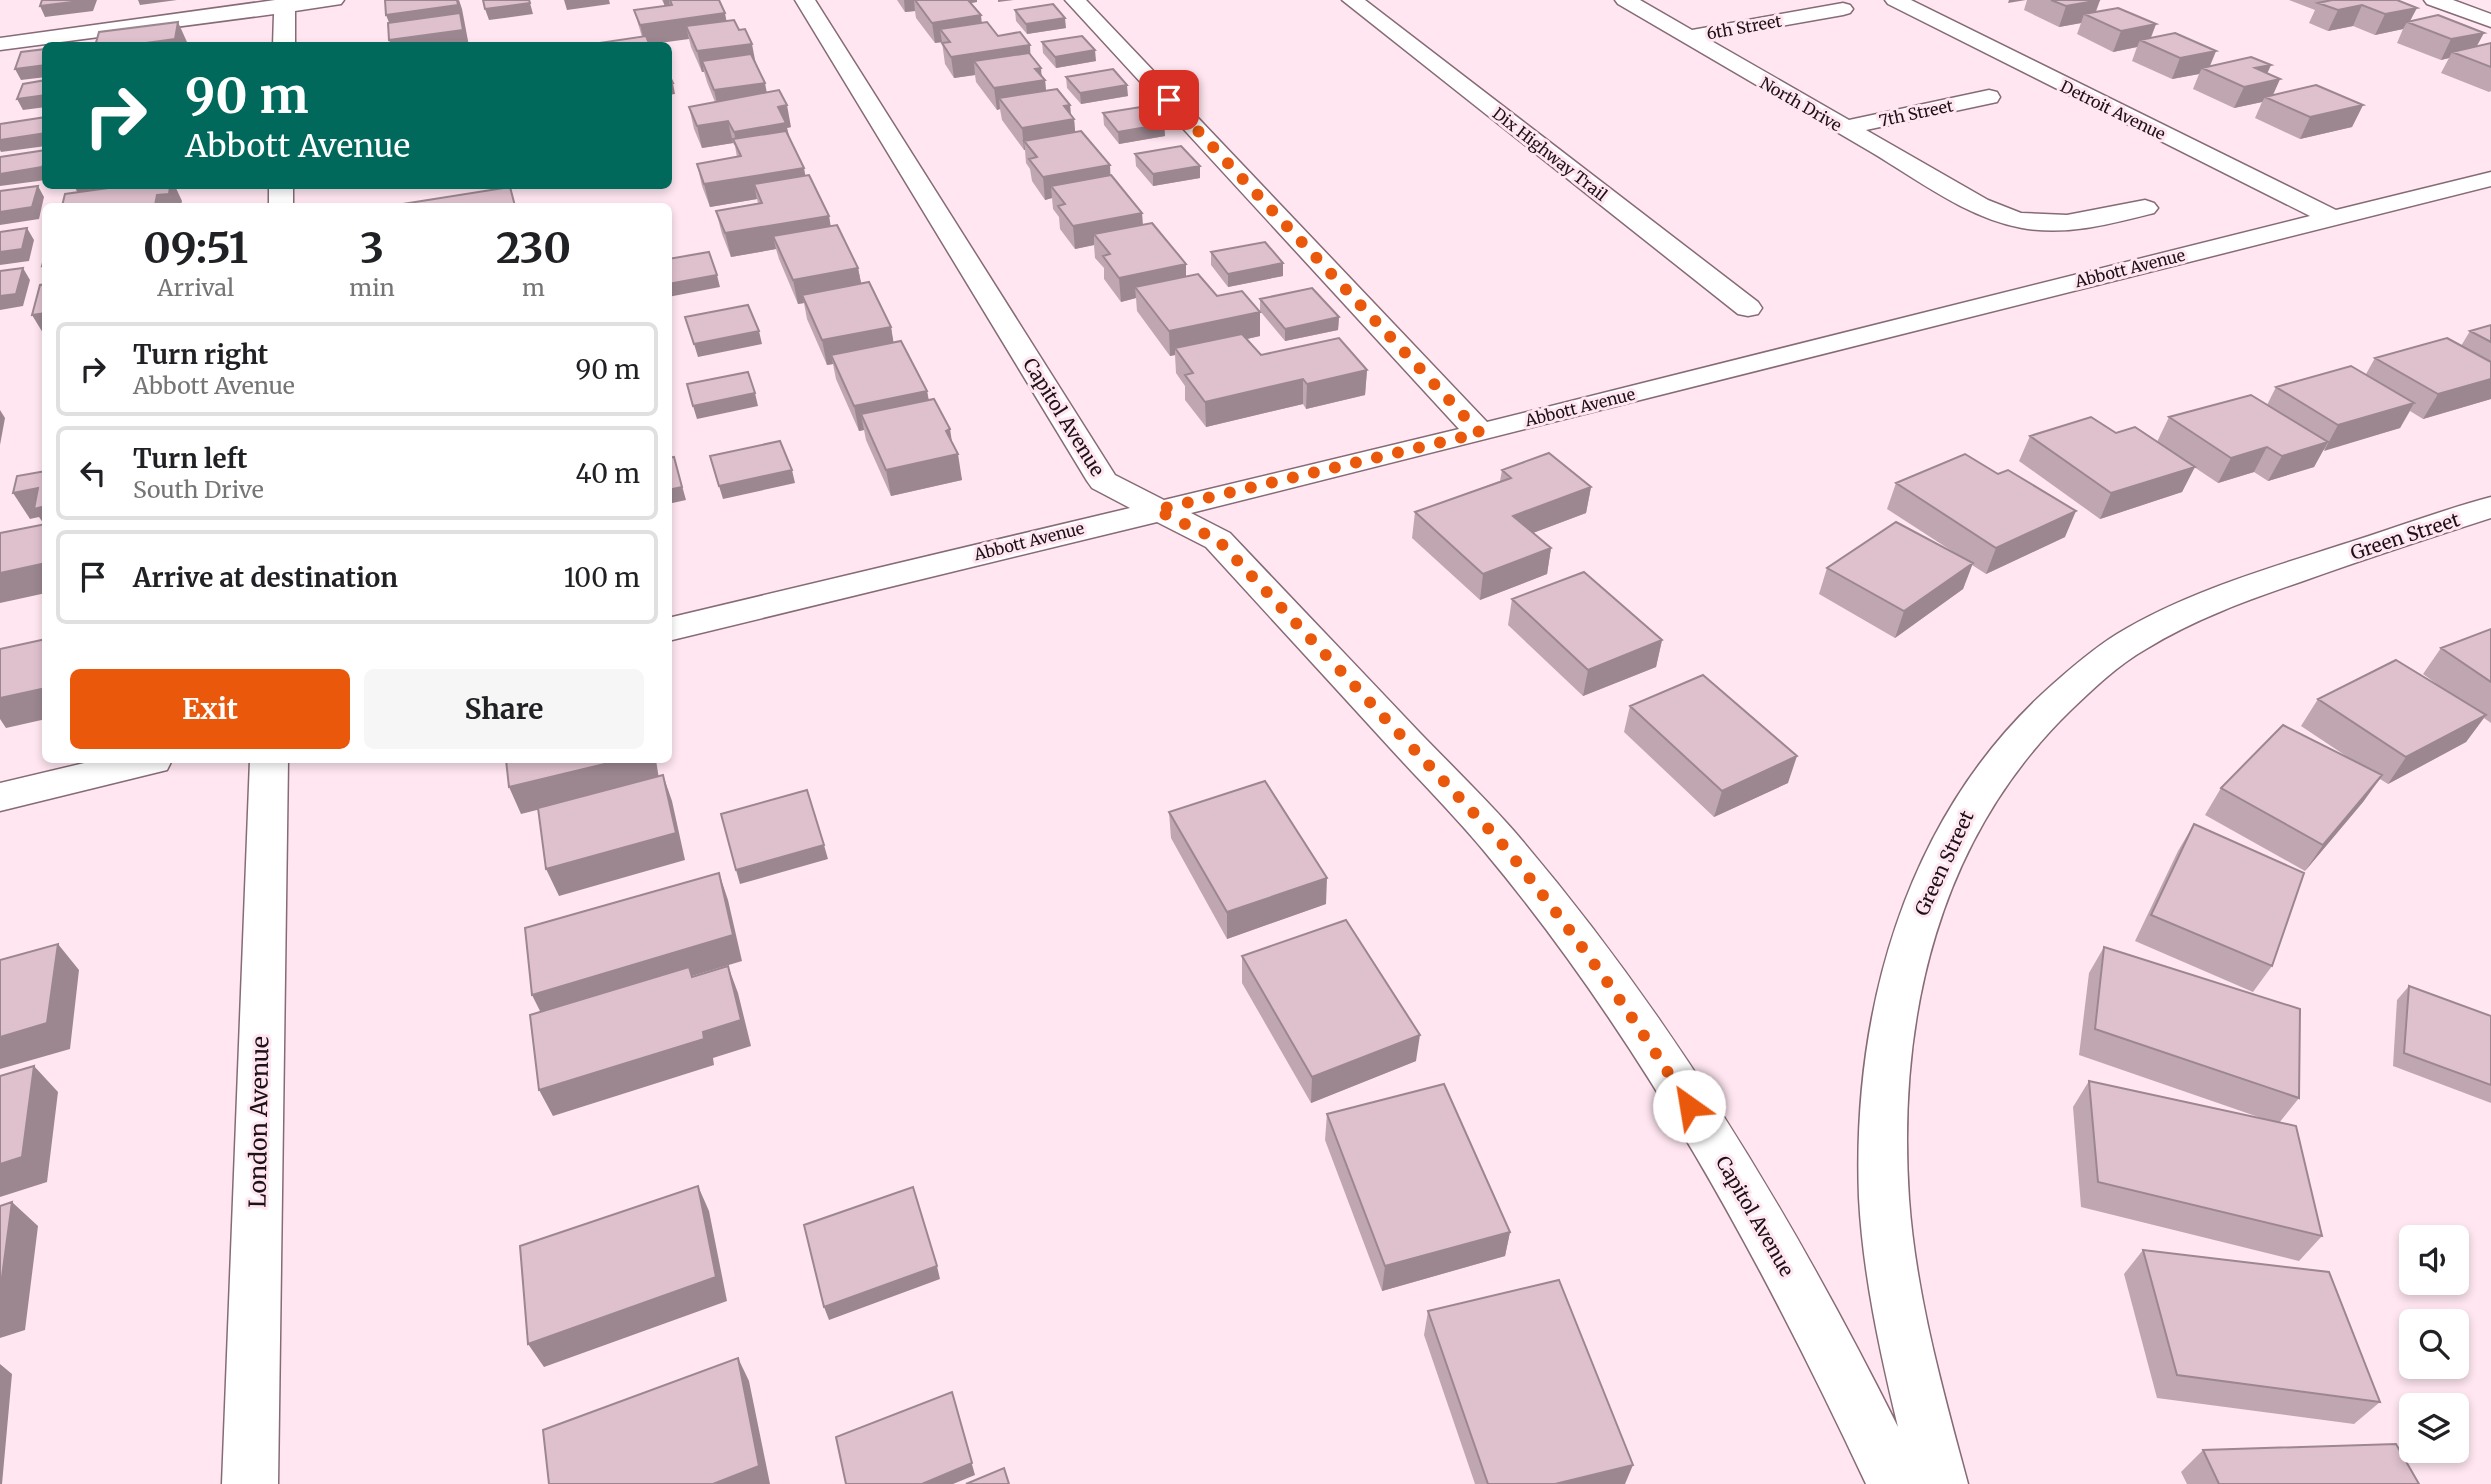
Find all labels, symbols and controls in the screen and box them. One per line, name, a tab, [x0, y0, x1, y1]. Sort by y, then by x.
street label: 6th Street	[1705, 10, 1784, 43]
text: 90 m	[185, 65, 309, 126]
icon: right	[70, 70, 161, 161]
pin	[1139, 70, 1199, 130]
street label: North Drive	[1757, 73, 1845, 135]
street label: Detroit Avenue	[2057, 76, 2169, 144]
icon: arrive	[1150, 81, 1188, 119]
street label: 7th Street	[1877, 95, 1956, 131]
street label: Dix Highway Trail	[1489, 103, 1611, 205]
text: Abbott Avenue	[185, 126, 410, 166]
text: 09:51	[143, 222, 248, 274]
text: 3	[360, 222, 384, 274]
text: 230	[496, 222, 571, 274]
street label: Abbott Avenue	[2072, 245, 2187, 292]
text: Arrival	[157, 273, 234, 302]
text: min	[349, 273, 395, 302]
text: m	[522, 273, 545, 302]
text: Turn right	[133, 338, 268, 371]
icon: right	[74, 350, 112, 388]
text: 90 m	[576, 353, 640, 386]
street label: Capitol Avenue	[1018, 353, 1110, 481]
text: Abbott Avenue	[133, 371, 295, 400]
street label: Abbott Avenue	[1522, 384, 1637, 431]
text: Turn left	[133, 442, 247, 475]
icon: left	[74, 454, 112, 492]
text: 40 m	[576, 457, 640, 490]
text: South Drive	[133, 475, 264, 504]
street label: Green Street	[2347, 507, 2463, 565]
street label: Abbott Avenue	[971, 518, 1086, 565]
icon: arrive	[74, 558, 112, 596]
text: Arrive at destination	[133, 561, 398, 594]
text: 100 m	[564, 561, 640, 594]
button: Exit	[70, 669, 350, 749]
button: Share	[364, 669, 644, 749]
street label: Green Street	[1909, 806, 1979, 919]
street label: London Avenue	[243, 1036, 274, 1208]
position arrow	[1652, 1069, 1726, 1143]
street label: Capitol Avenue	[1711, 1152, 1799, 1281]
map controls	[2399, 1225, 2469, 1463]
button: sound	[2399, 1225, 2469, 1295]
button: search	[2399, 1309, 2469, 1379]
button: layers	[2399, 1393, 2469, 1463]

